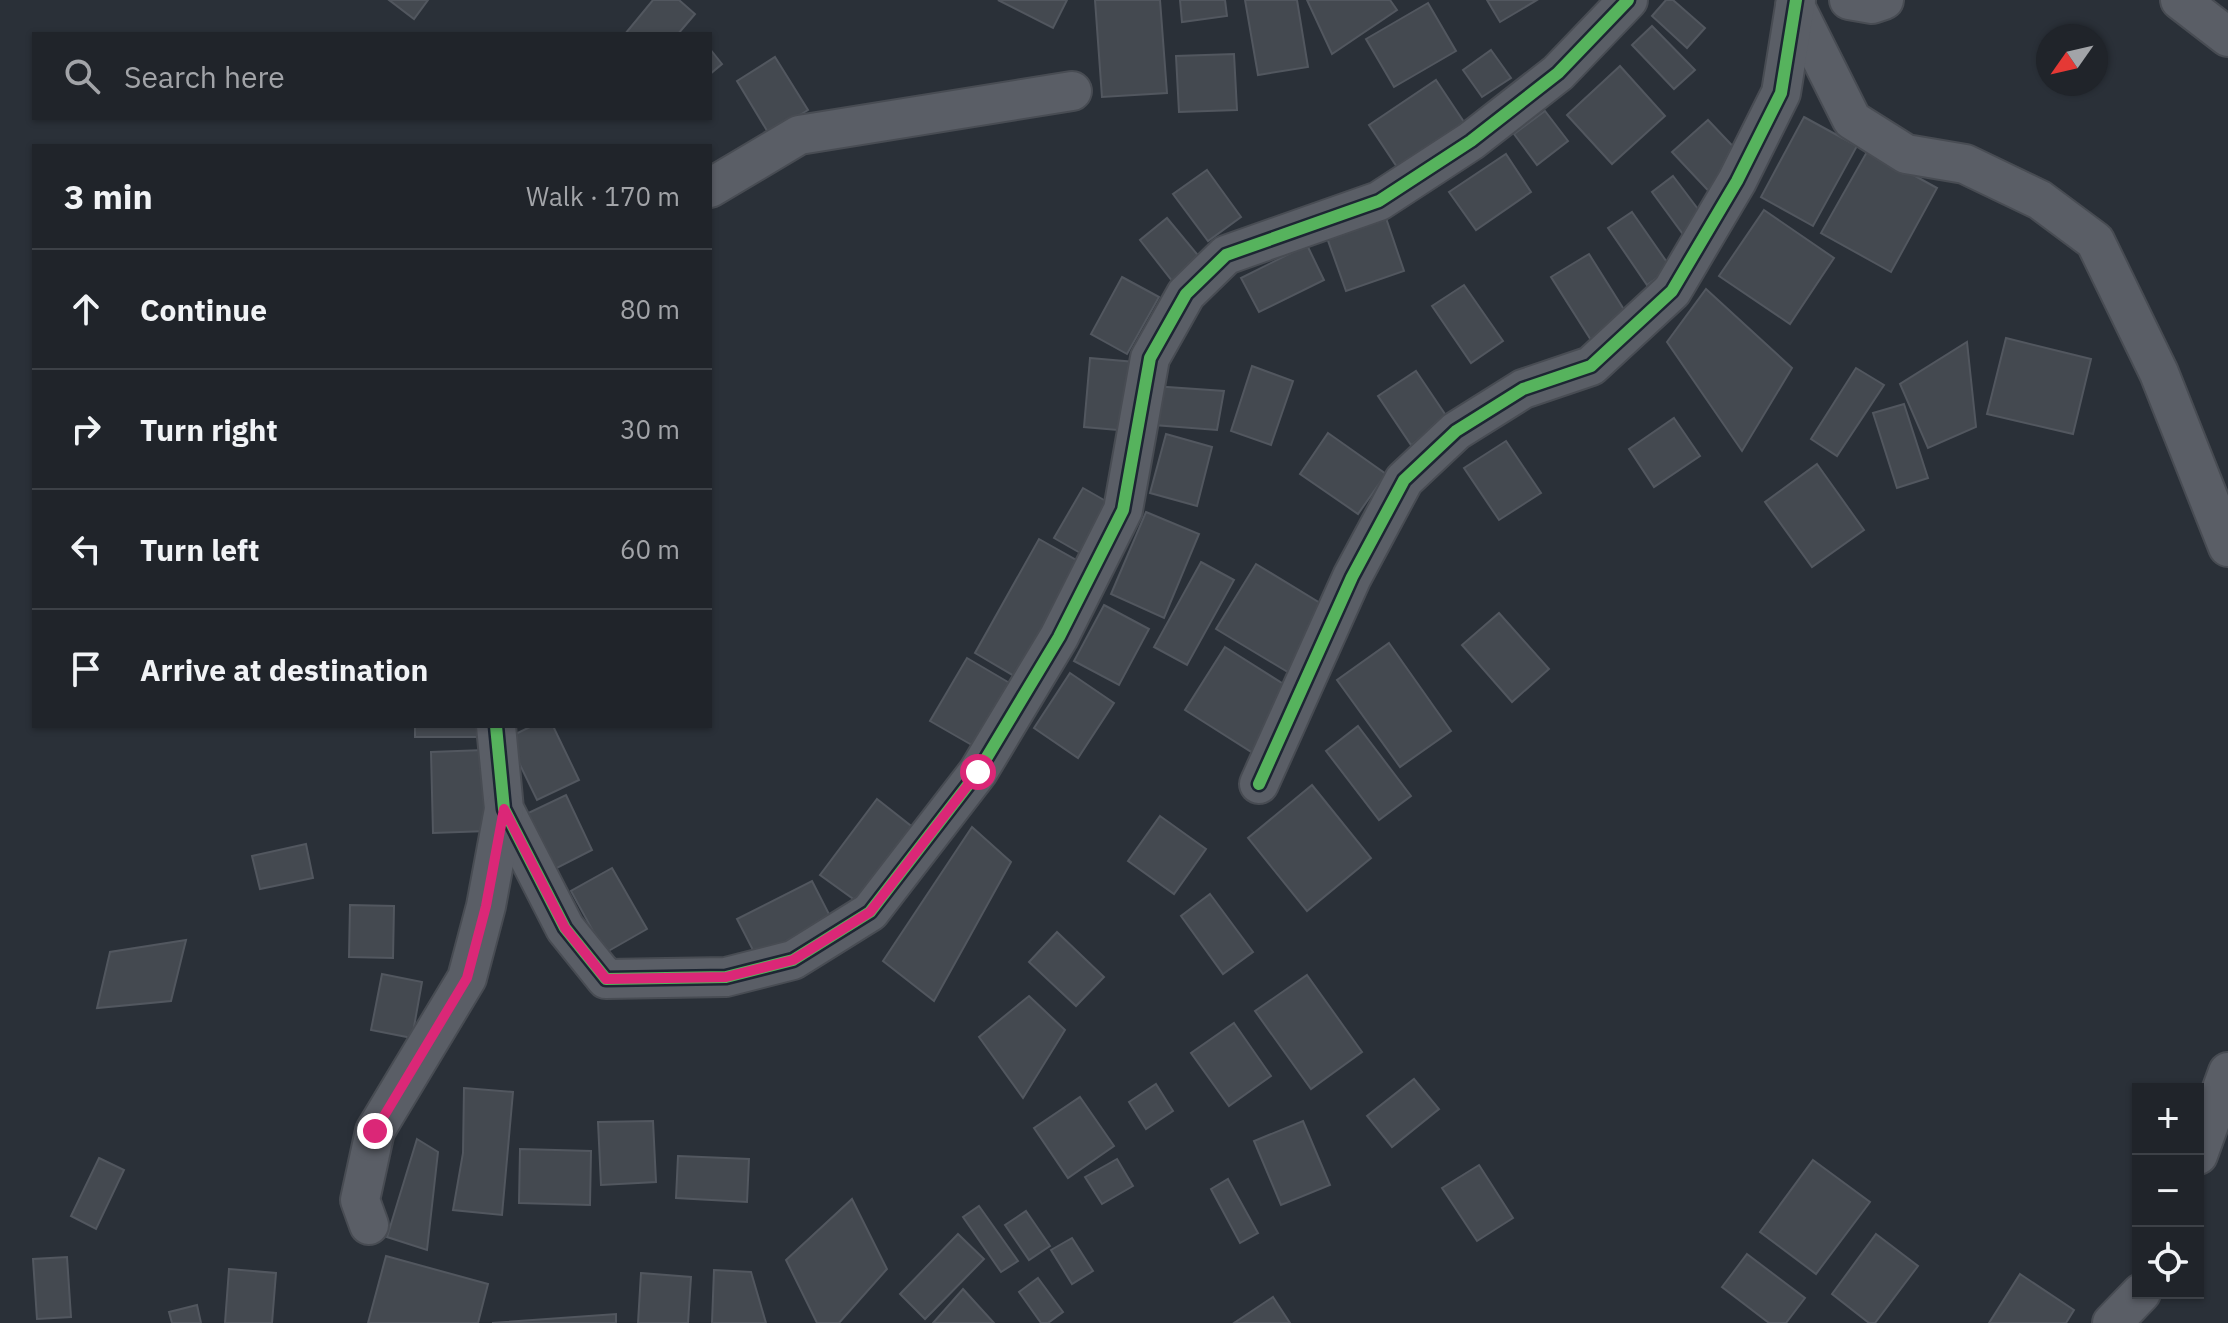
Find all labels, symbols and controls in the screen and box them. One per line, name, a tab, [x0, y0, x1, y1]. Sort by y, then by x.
north arrow	[2036, 24, 2108, 96]
search box	[32, 32, 712, 120]
icon: search	[60, 54, 104, 98]
text: Search here	[124, 57, 285, 96]
text: 3 min	[64, 174, 153, 218]
text: Walk · 170 m	[526, 179, 680, 213]
icon: ahead	[64, 287, 108, 331]
text: Continue	[140, 290, 267, 329]
text: 80 m	[620, 292, 680, 326]
icon: right	[64, 407, 108, 451]
text: Turn right	[140, 410, 278, 449]
text: 30 m	[620, 412, 680, 446]
icon: left	[64, 527, 108, 571]
text: Turn left	[140, 530, 259, 569]
text: 60 m	[620, 532, 680, 566]
icon: arrive	[64, 647, 108, 691]
text: Arrive at destination	[140, 650, 428, 689]
route start	[960, 754, 996, 790]
map controls	[2132, 1083, 2204, 1299]
button: +	[2132, 1083, 2204, 1155]
route end	[357, 1113, 393, 1149]
button: −	[2132, 1155, 2204, 1227]
button: locate	[2132, 1227, 2204, 1299]

